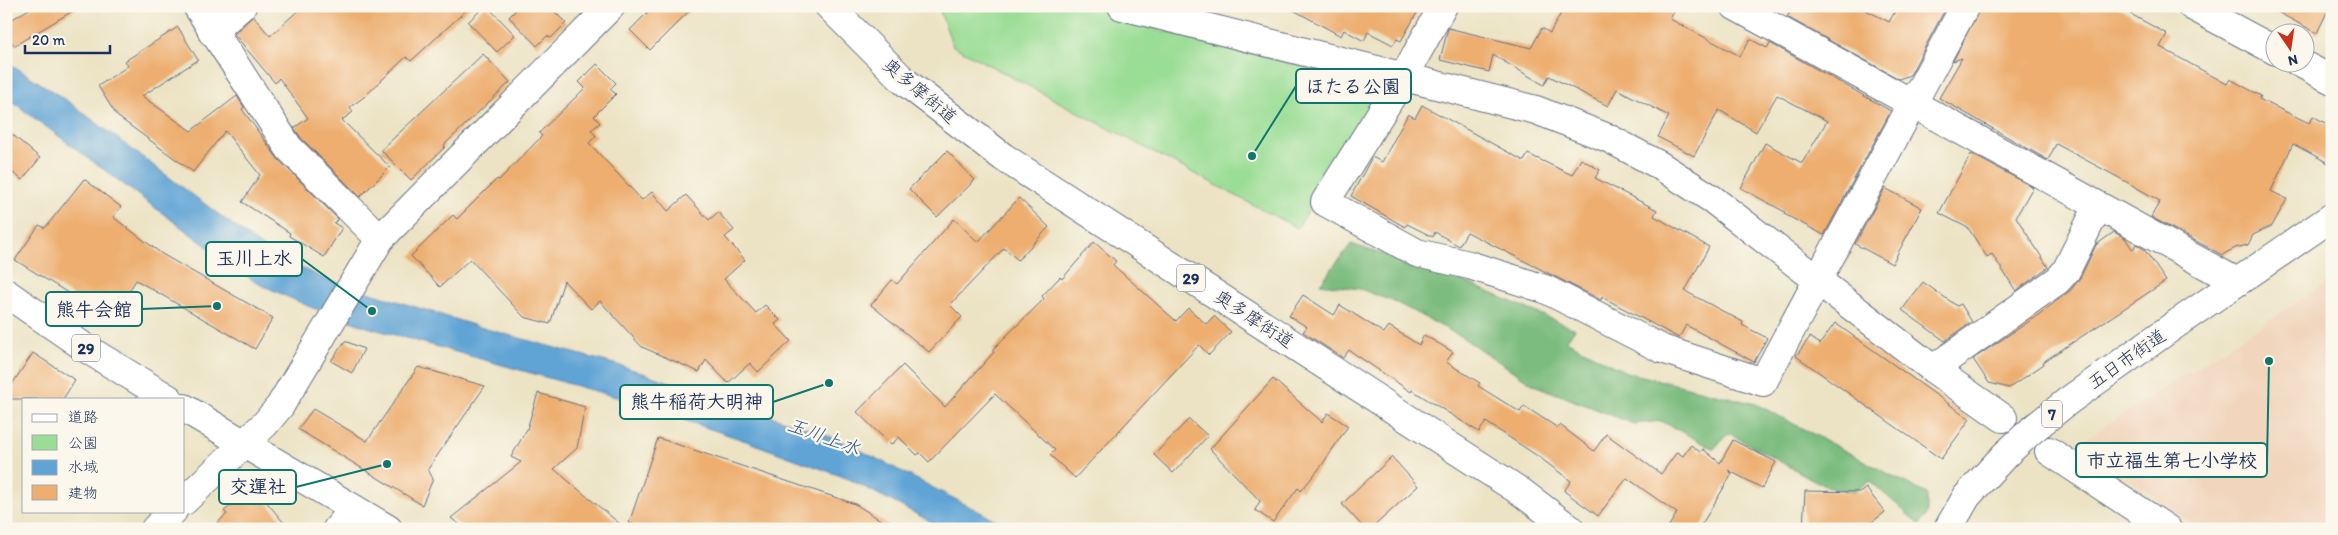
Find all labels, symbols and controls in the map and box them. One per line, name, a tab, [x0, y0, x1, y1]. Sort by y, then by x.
scale bar	[25, 22, 110, 54]
north arrow	[2266, 22, 2316, 72]
text: 20 m	[32, 31, 66, 49]
text: N	[2286, 51, 2299, 70]
street label: 奥多摩街道	[878, 54, 962, 128]
callout: ほたる公園	[1296, 69, 1411, 103]
text: ほたる公園	[1305, 75, 1401, 98]
callout: 玉川上水	[206, 242, 302, 276]
text: 玉川上水	[216, 247, 292, 270]
road number: 29	[1177, 264, 1205, 292]
street label: 奥多摩街道	[1210, 285, 1298, 353]
callout: 熊牛会館	[46, 292, 142, 326]
text: 熊牛会館	[56, 298, 132, 321]
street label: 五日市街道	[2084, 324, 2170, 394]
road number: 29	[72, 334, 100, 362]
callout: 熊牛稲荷大明神	[620, 385, 773, 419]
text: 熊牛稲荷大明神	[630, 390, 764, 413]
legend	[22, 398, 185, 512]
road number: 7	[2042, 400, 2062, 428]
text: 道路	[68, 408, 98, 426]
water label: 玉川上水	[784, 413, 863, 460]
text: 公園	[68, 434, 98, 452]
callout: 市立福生第七小学校	[2076, 443, 2267, 477]
text: 市立福生第七小学校	[2086, 449, 2258, 472]
text: 水域	[68, 458, 98, 476]
callout: 交運社	[219, 470, 296, 504]
text: 交運社	[229, 475, 287, 498]
text: 建物	[68, 484, 98, 502]

